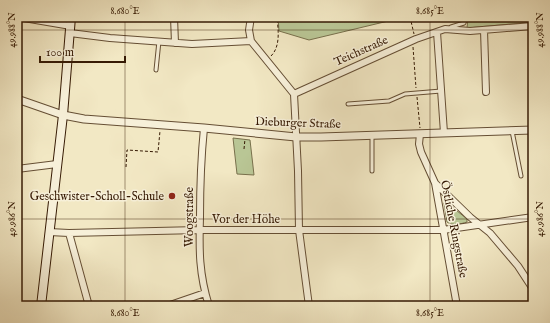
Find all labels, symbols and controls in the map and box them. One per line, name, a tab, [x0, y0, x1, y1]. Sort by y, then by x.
text: 8.680°E	[110, 5, 140, 18]
text: 8.685°E	[416, 5, 444, 18]
text: 49.988°N	[6, 12, 19, 48]
text: 49.988°N	[534, 12, 547, 48]
street label: Teichstraße	[332, 32, 391, 70]
scale bar	[40, 38, 125, 64]
text: 100 m	[46, 45, 74, 60]
street label: Dieburger Straße	[255, 114, 342, 132]
street label: Östliche Ringstraße	[437, 179, 472, 280]
street label: Woogstraße	[182, 187, 197, 247]
place label: Geschwister-Scholl-Schule	[30, 189, 164, 204]
marker: Geschwister-Scholl-Schule	[167, 191, 177, 201]
text: 49.986°N	[6, 201, 19, 237]
text: 49.986°N	[534, 201, 547, 237]
street label: Vor der Höhe	[211, 212, 280, 227]
text: 8.680°E	[110, 307, 140, 320]
text: 8.685°E	[416, 307, 444, 320]

